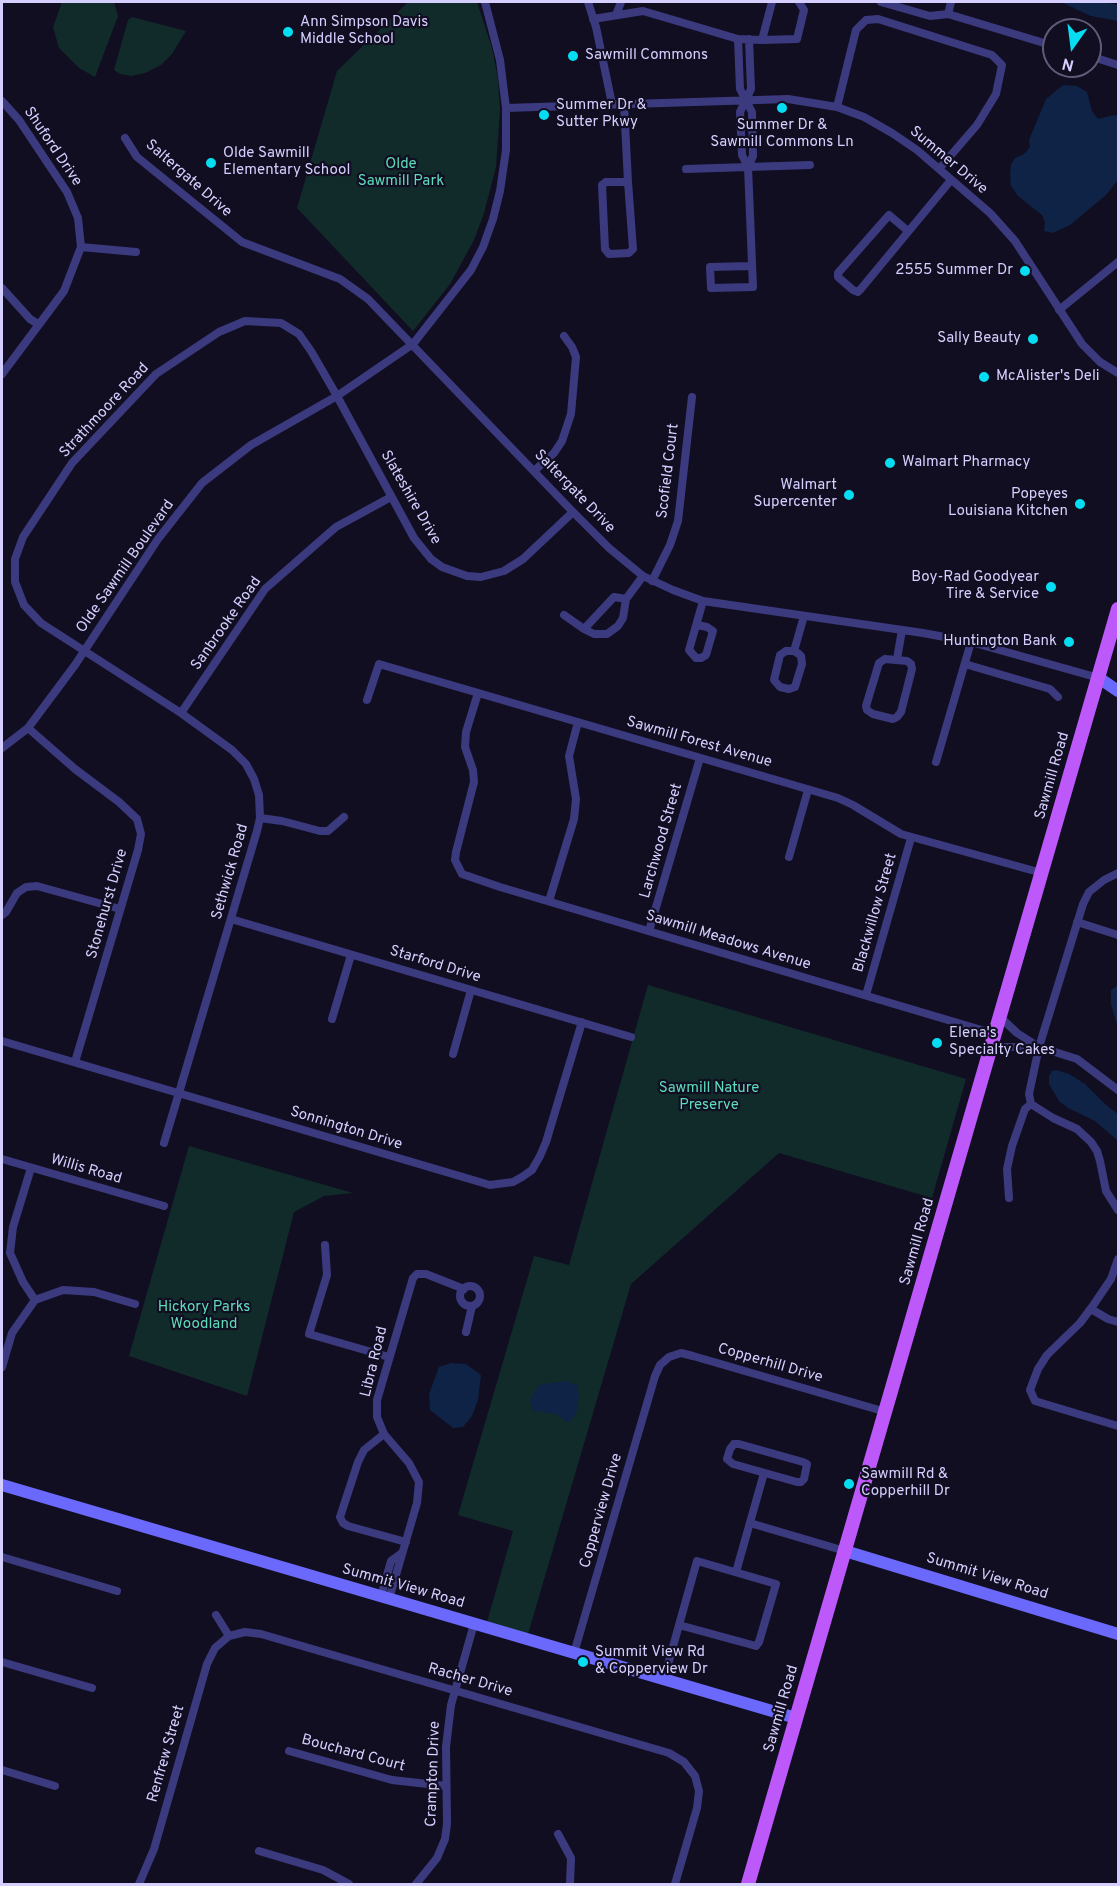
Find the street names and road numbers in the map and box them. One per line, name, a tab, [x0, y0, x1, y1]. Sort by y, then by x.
street label: Shuford Drive	[19, 104, 85, 190]
street label: Summer Drive	[905, 123, 991, 199]
street label: Saltergate Drive	[141, 136, 235, 222]
street label: Strathmoore Road	[57, 360, 153, 462]
street label: Scofield Court	[654, 422, 684, 520]
street label: Saltergate Drive	[530, 447, 618, 537]
street label: Slateshire Drive	[376, 448, 444, 548]
street label: Olde Sawmill Boulevard	[73, 497, 179, 637]
street label: Sanbrooke Road	[188, 574, 266, 674]
street label: Sawmill Forest Avenue	[624, 714, 774, 772]
street label: Sawmill Road	[1032, 730, 1074, 822]
street label: Larchwood Street	[637, 781, 687, 901]
street label: Sethwick Road	[209, 822, 253, 922]
street label: Stonehurst Drive	[84, 847, 132, 961]
street label: Blackwillow Street	[850, 851, 902, 975]
street label: Sawmill Meadows Avenue	[643, 907, 813, 975]
street label: Starford Drive	[387, 943, 483, 987]
street label: Sonnington Drive	[288, 1103, 404, 1155]
street label: Willis Road	[48, 1151, 124, 1189]
street label: Sawmill Road	[897, 1196, 939, 1288]
street label: Libra Road	[358, 1325, 392, 1399]
street label: Copperhill Drive	[715, 1340, 825, 1388]
street label: Copperview Drive	[577, 1452, 627, 1570]
street label: Summit View Road	[924, 1550, 1050, 1604]
street label: Summit View Road	[340, 1561, 466, 1613]
street label: Racher Drive	[426, 1660, 514, 1702]
street label: Sawmill Road	[761, 1663, 803, 1755]
street label: Renfrew Street	[145, 1703, 189, 1805]
street label: Crampton Drive	[423, 1721, 445, 1827]
street label: Bouchard Court	[299, 1732, 407, 1776]

